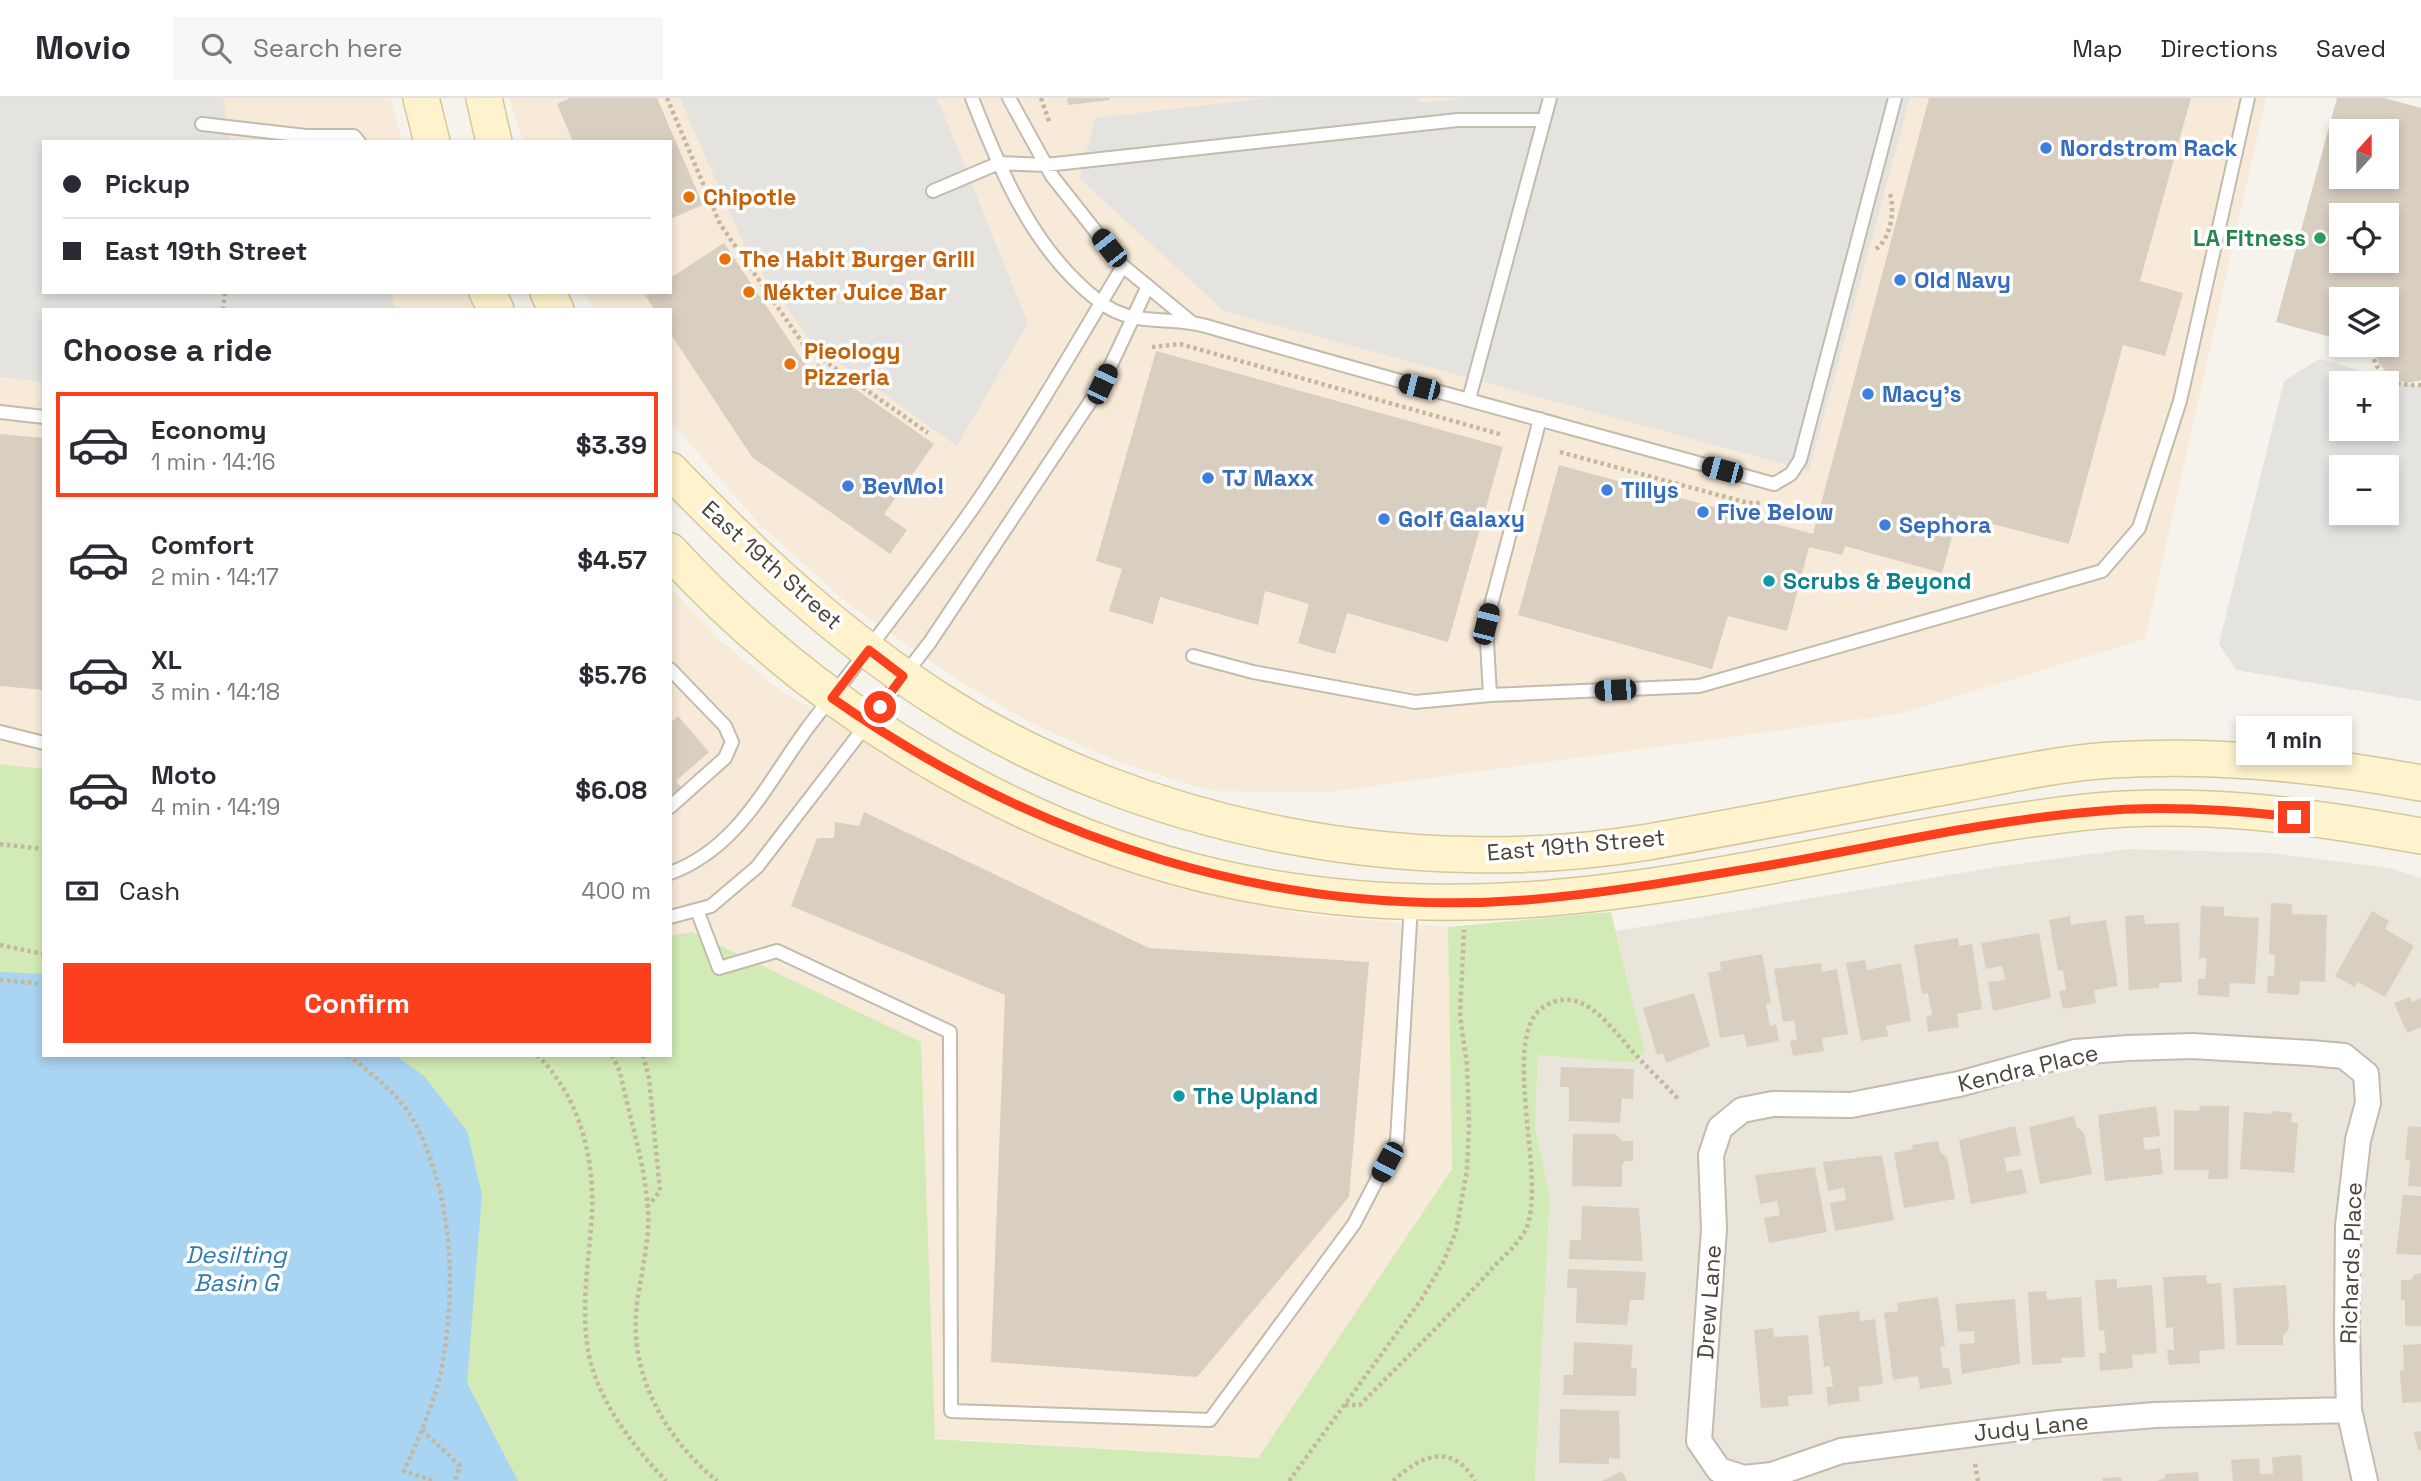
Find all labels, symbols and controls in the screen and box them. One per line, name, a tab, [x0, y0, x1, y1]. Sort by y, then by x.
search box	[173, 17, 663, 80]
text: Movio	[35, 27, 131, 69]
icon: search	[197, 29, 235, 67]
text: Search here	[253, 31, 403, 65]
text: Map	[2072, 33, 2122, 64]
text: Directions	[2160, 33, 2278, 64]
text: Saved	[2316, 33, 2386, 64]
north arrow	[2329, 119, 2399, 189]
map controls	[2329, 119, 2399, 525]
place label: Nordstrom Rack	[2060, 133, 2237, 163]
marker: Nordstrom Rack	[2038, 140, 2054, 156]
text: Pickup	[105, 167, 190, 201]
place label: Chipotle	[703, 182, 796, 212]
marker: Chipotle	[681, 189, 697, 205]
button: locate	[2329, 203, 2399, 273]
place label: LA Fitness	[2193, 223, 2306, 253]
car	[1088, 225, 1131, 271]
marker: LA Fitness	[2312, 230, 2328, 246]
text: East 19th Street	[105, 234, 307, 268]
place label: The Habit Burger Grill	[739, 244, 975, 274]
marker: The Habit Burger Grill	[717, 251, 733, 267]
place label: Old Navy	[1914, 265, 2011, 295]
marker: Old Navy	[1892, 272, 1908, 288]
place label: Nékter Juice Bar	[763, 277, 947, 307]
marker: Nékter Juice Bar	[741, 284, 757, 300]
button: layers	[2329, 287, 2399, 357]
text: Choose a ride	[63, 330, 273, 370]
place label: Pieology Pizzeria	[804, 336, 900, 392]
marker: Pieology Pizzeria	[782, 356, 798, 372]
car	[1084, 361, 1121, 407]
button: +	[2329, 371, 2399, 441]
car	[1397, 372, 1442, 402]
place label: Macy's	[1882, 379, 1962, 409]
marker: Macy's	[1860, 386, 1876, 402]
icon: car	[67, 413, 130, 476]
text: Economy	[151, 413, 267, 447]
text: $3.39	[576, 428, 647, 462]
text: 1 min · 14:16	[151, 447, 276, 477]
car	[1699, 454, 1746, 486]
button: −	[2329, 455, 2399, 525]
place label: TJ Maxx	[1222, 463, 1315, 493]
marker: TJ Maxx	[1200, 470, 1216, 486]
place label: BevMo!	[862, 471, 944, 501]
place label: Tillys	[1621, 475, 1679, 505]
marker: BevMo!	[840, 478, 856, 494]
marker: Tillys	[1599, 482, 1615, 498]
street label: East 19th Street	[695, 494, 849, 636]
place label: Five Below	[1717, 497, 1834, 527]
place label: Golf Galaxy	[1398, 504, 1525, 534]
marker: Five Below	[1695, 504, 1711, 520]
place label: Sephora	[1899, 510, 1991, 540]
marker: Golf Galaxy	[1376, 511, 1392, 527]
marker: Sephora	[1877, 517, 1893, 533]
icon: car	[67, 528, 130, 591]
text: Comfort	[151, 528, 254, 562]
text: $4.57	[577, 543, 647, 577]
text: 2 min · 14:17	[151, 562, 279, 592]
place label: Scrubs & Beyond	[1783, 566, 1971, 596]
marker: Scrubs & Beyond	[1761, 573, 1777, 589]
car	[1471, 601, 1502, 647]
icon: car	[67, 643, 130, 706]
text: XL	[151, 643, 182, 677]
text: $5.76	[578, 658, 647, 692]
text: 3 min · 14:18	[151, 677, 280, 707]
car	[1594, 678, 1637, 702]
route start	[864, 691, 896, 723]
callout: 1 min	[2236, 716, 2352, 764]
text: 1 min	[2266, 725, 2322, 755]
icon: car	[67, 758, 130, 821]
text: Moto	[151, 758, 217, 792]
text: $6.08	[575, 773, 647, 807]
text: 4 min · 14:19	[151, 792, 280, 822]
route end	[2278, 801, 2310, 833]
street label: East 19th Street	[1486, 822, 1666, 868]
icon: cash	[63, 872, 101, 910]
text: Cash	[119, 874, 180, 908]
text: 400 m	[581, 876, 651, 906]
button: Confirm	[63, 963, 651, 1043]
street label: Kendra Place	[1955, 1037, 2101, 1099]
place label: The Upland	[1193, 1081, 1318, 1111]
marker: The Upland	[1171, 1088, 1187, 1104]
car	[1368, 1139, 1407, 1185]
street label: Richards Place	[2333, 1181, 2369, 1345]
water label: Desilting Basin G	[185, 1239, 288, 1298]
street label: Drew Lane	[1690, 1244, 1728, 1360]
street label: Judy Lane	[1972, 1406, 2090, 1448]

